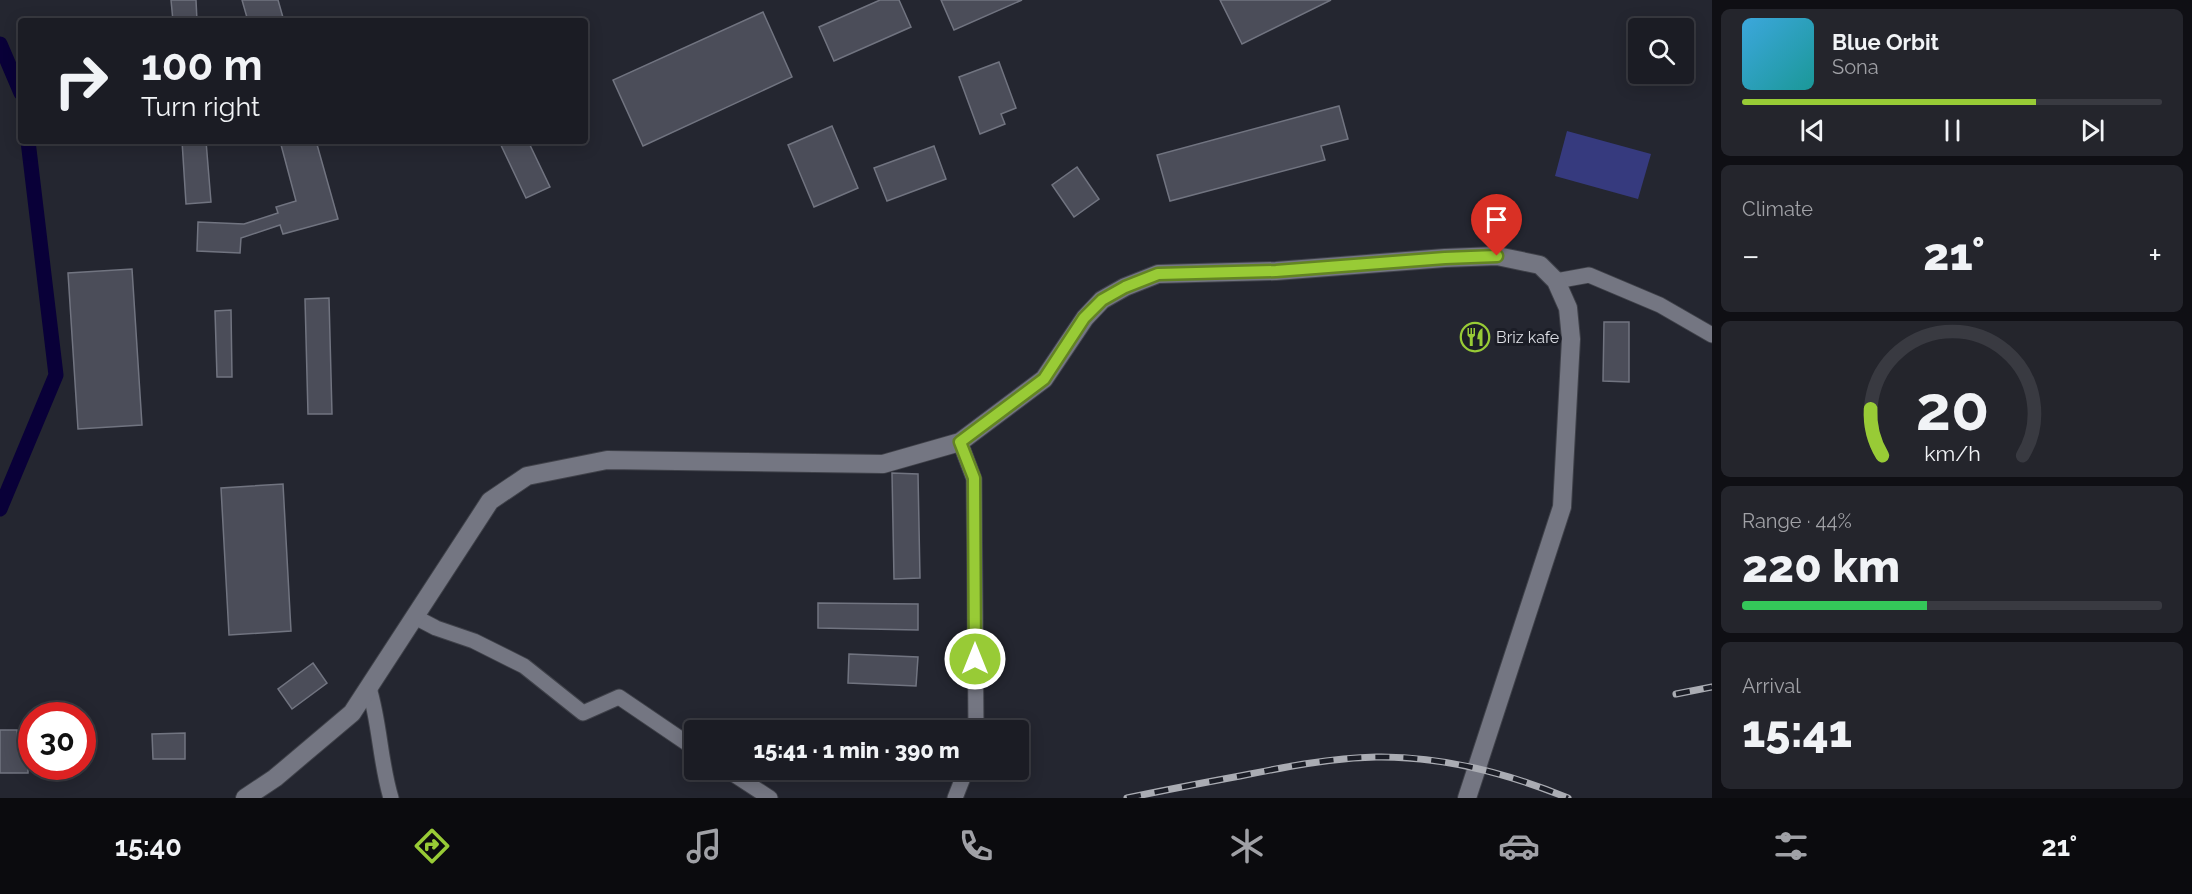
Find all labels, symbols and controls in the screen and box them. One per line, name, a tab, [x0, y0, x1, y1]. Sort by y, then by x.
map controls	[1628, 18, 1694, 84]
button: search	[1628, 18, 1694, 84]
text: Blue Orbit	[1832, 29, 1939, 55]
text: 100 m	[141, 41, 263, 90]
icon: right	[42, 42, 120, 120]
text: Sona	[1832, 55, 1879, 79]
text: Turn right	[141, 91, 260, 122]
icon: previous	[1796, 114, 1829, 147]
icon: pause	[1936, 114, 1969, 147]
icon: next	[2076, 114, 2109, 147]
pin	[1471, 194, 1522, 256]
text: Climate	[1742, 197, 1813, 221]
icon: arrive	[1480, 203, 1513, 236]
text: 21°	[1923, 228, 1985, 281]
text: −	[1742, 236, 1760, 275]
text: +	[2148, 236, 2162, 275]
restaurant icon: Briz kafe	[1459, 321, 1491, 353]
place label: Briz kafe	[1496, 328, 1559, 347]
text: 20	[1915, 371, 1989, 445]
text: km/h	[1924, 441, 1980, 466]
text: Range · 44%	[1742, 509, 1852, 533]
text: 220 km	[1742, 540, 1900, 593]
position arrow	[943, 627, 1007, 691]
text: Arrival	[1742, 674, 1801, 698]
speed limit sign: 30	[18, 702, 96, 780]
text: 15:41	[1742, 705, 1852, 758]
text: 15:41 · 1 min · 390 m	[753, 737, 960, 763]
icon: directions	[411, 825, 453, 867]
icon: music	[683, 825, 725, 867]
icon: phone	[955, 825, 997, 867]
icon: climate	[1226, 825, 1268, 867]
icon: car	[1498, 825, 1540, 867]
icon: filters	[1770, 825, 1812, 867]
text: 15:40	[115, 831, 182, 862]
text: 21°	[2042, 831, 2077, 862]

